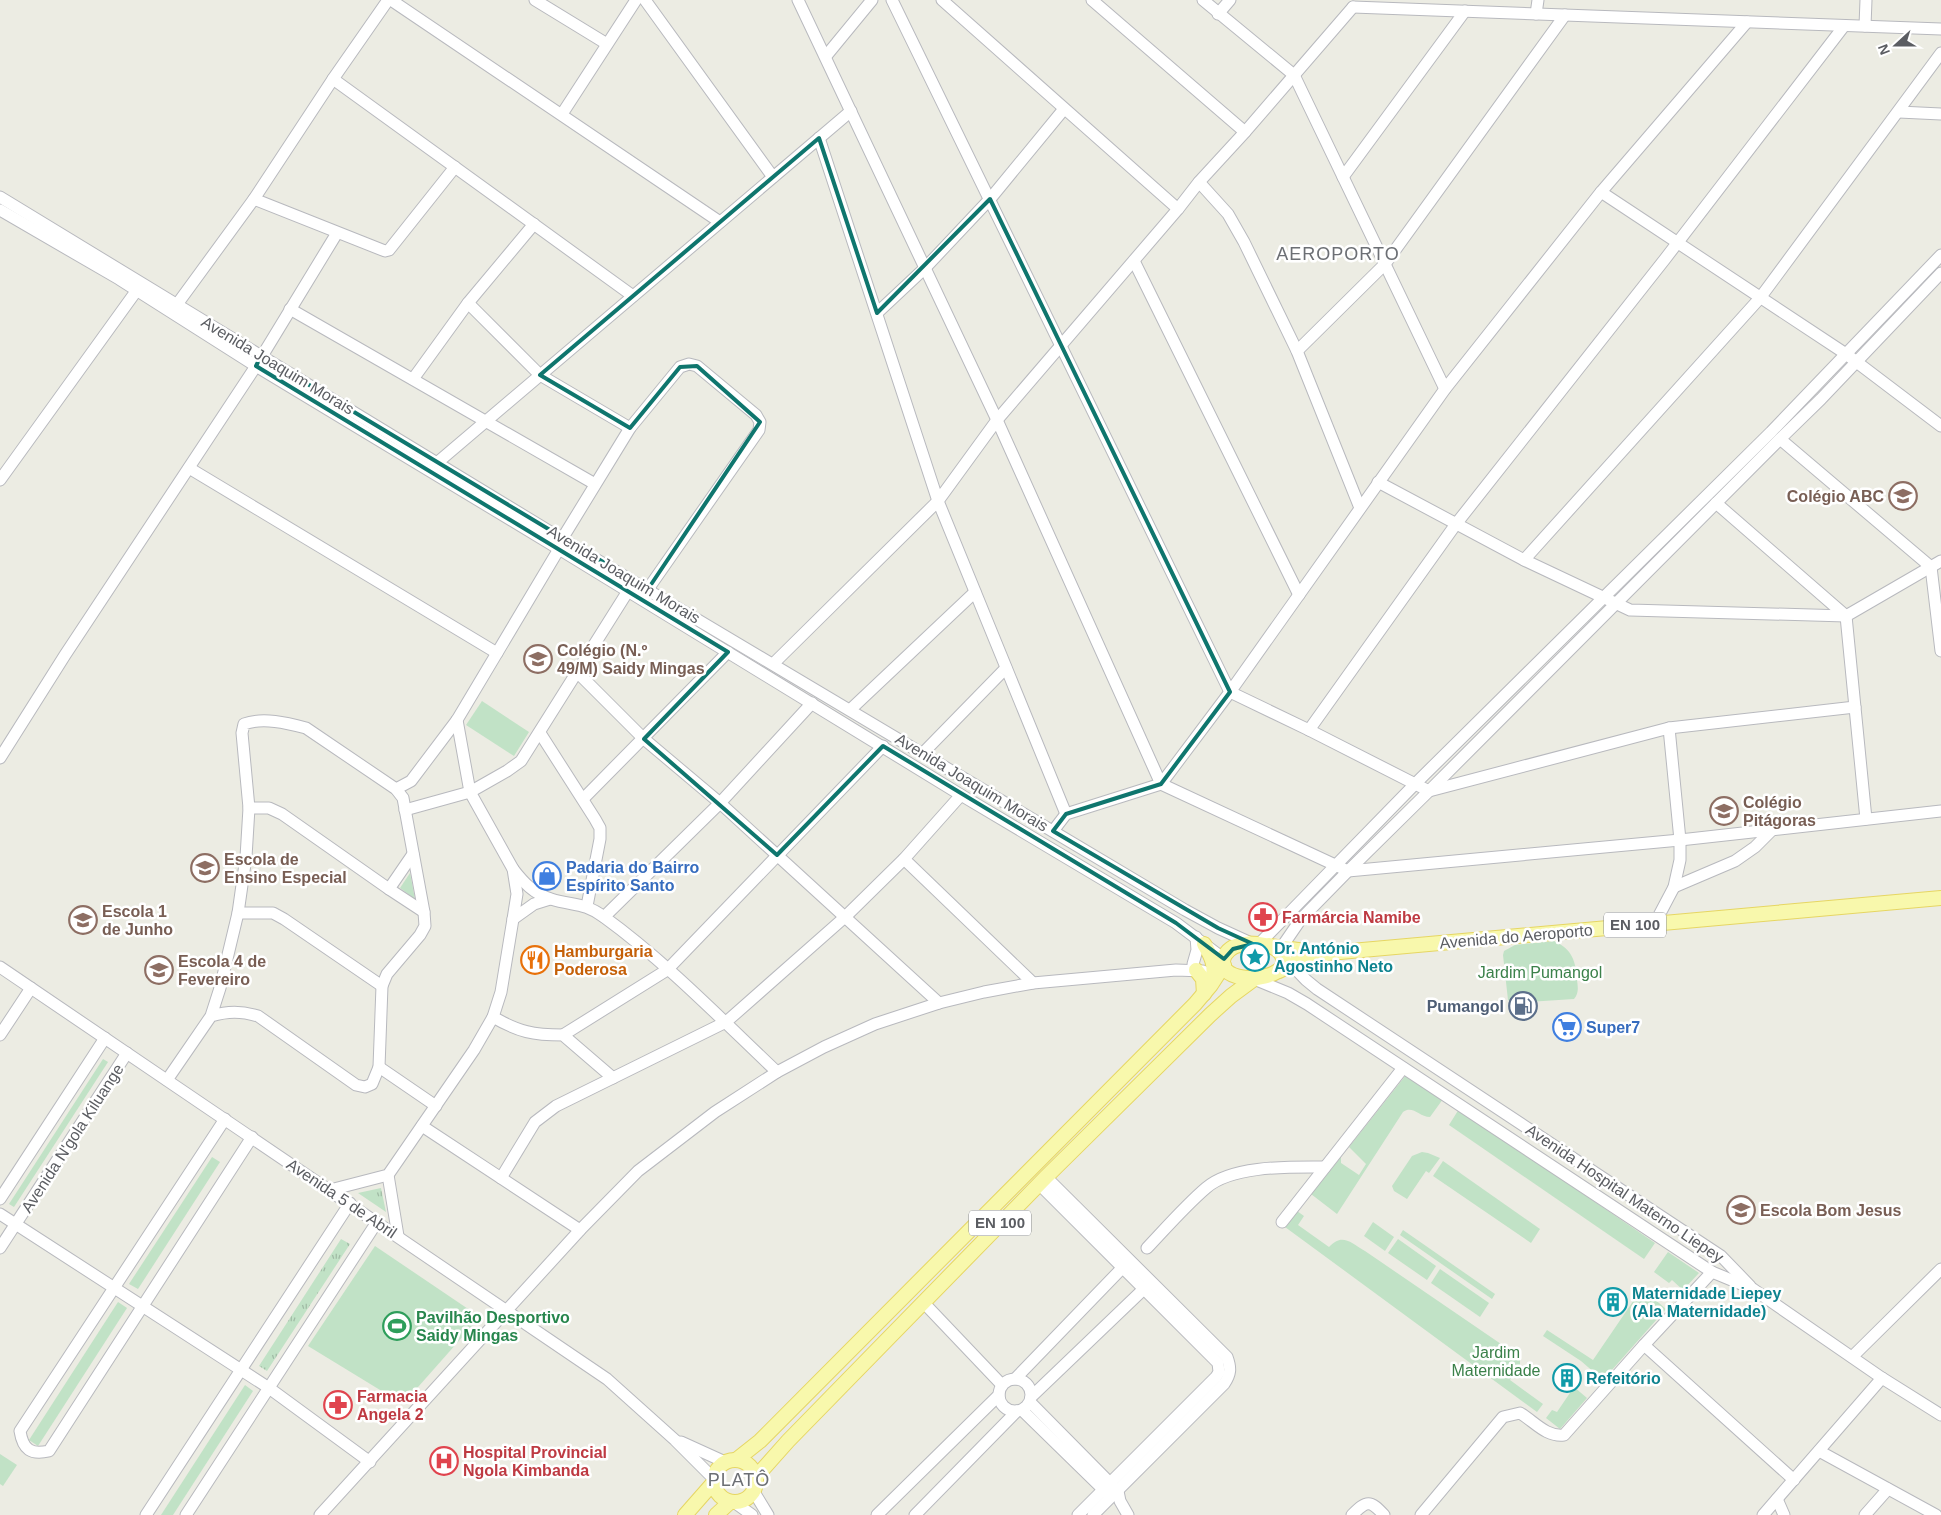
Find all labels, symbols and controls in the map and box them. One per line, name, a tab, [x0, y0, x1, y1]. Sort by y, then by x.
north arrow	[1871, 20, 1921, 70]
text: N	[1875, 42, 1893, 57]
district label: AEROPORTO	[1276, 244, 1400, 264]
street label: Avenida Joaquim Morais	[198, 313, 357, 418]
school or university icon: Colégio ABC	[1888, 481, 1918, 511]
place label: Colégio ABC	[1787, 488, 1884, 505]
street label: Avenida Joaquim Morais	[544, 522, 703, 627]
place label: Colégio (N.º 49/M) Saidy Mingas	[557, 642, 705, 677]
school or university icon: Colégio (N.º 49/M) Saidy Mingas	[523, 644, 553, 674]
street label: Avenida Joaquim Morais	[892, 730, 1051, 835]
place label: Colégio Pitágoras	[1743, 794, 1816, 829]
school or university icon: Colégio Pitágoras	[1709, 796, 1739, 826]
place label: Escola de Ensino Especial	[224, 851, 347, 886]
school or university icon: Escola de Ensino Especial	[190, 853, 220, 883]
place label: Padaria do Bairro Espírito Santo	[566, 859, 700, 894]
shop icon: Padaria do Bairro Espírito Santo	[532, 861, 562, 891]
pharmacy icon: Farmárcia Namibe	[1248, 902, 1278, 932]
place label: Escola 1 de Junho	[102, 903, 173, 938]
school or university icon: Escola 1 de Junho	[68, 905, 98, 935]
place label: Farmárcia Namibe	[1282, 909, 1421, 926]
road number: EN 100	[1604, 912, 1666, 938]
street label: Avenida do Aeroporto	[1439, 921, 1593, 952]
place label: Dr. António Agostinho Neto	[1274, 940, 1393, 975]
place icon: Dr. António Agostinho Neto	[1240, 942, 1270, 972]
place label: Hamburgaria Poderosa	[554, 943, 653, 978]
restaurant icon: Hamburgaria Poderosa	[520, 945, 550, 975]
place label: Escola 4 de Fevereiro	[178, 953, 266, 988]
school or university icon: Escola 4 de Fevereiro	[144, 955, 174, 985]
park label: Jardim Pumangol	[1478, 964, 1602, 981]
fuel station icon: Pumangol	[1508, 991, 1538, 1021]
place label: Pumangol	[1427, 998, 1504, 1015]
supermarket icon: Super7	[1552, 1012, 1582, 1042]
place label: Super7	[1586, 1019, 1640, 1036]
street label: Avenida N'gola Kiluange	[18, 1061, 127, 1216]
street label: Avenida Hospital Materno Liepey	[1523, 1121, 1727, 1266]
street label: Avenida 5 de Abril	[284, 1155, 400, 1241]
school or university icon: Escola Bom Jesus	[1726, 1195, 1756, 1225]
place label: Escola Bom Jesus	[1760, 1202, 1902, 1219]
road number: EN 100	[969, 1210, 1031, 1236]
place label: Maternidade Liepey (Ala Maternidade)	[1632, 1285, 1781, 1320]
building icon: Maternidade Liepey (Ala Maternidade)	[1598, 1287, 1628, 1317]
place label: Pavilhão Desportivo Saidy Mingas	[416, 1309, 570, 1344]
sports icon: Pavilhão Desportivo Saidy Mingas	[382, 1311, 412, 1341]
park label: Jardim Maternidade	[1452, 1344, 1541, 1379]
building icon: Refeitório	[1552, 1363, 1582, 1393]
place label: Refeitório	[1586, 1370, 1661, 1387]
place label: Farmacia Angela 2	[357, 1388, 427, 1423]
pharmacy icon: Farmacia Angela 2	[323, 1390, 353, 1420]
place label: Hospital Provincial Ngola Kimbanda	[463, 1444, 607, 1479]
hospital icon: Hospital Provincial Ngola Kimbanda	[429, 1446, 459, 1476]
district label: PLATÔ	[708, 1469, 770, 1490]

